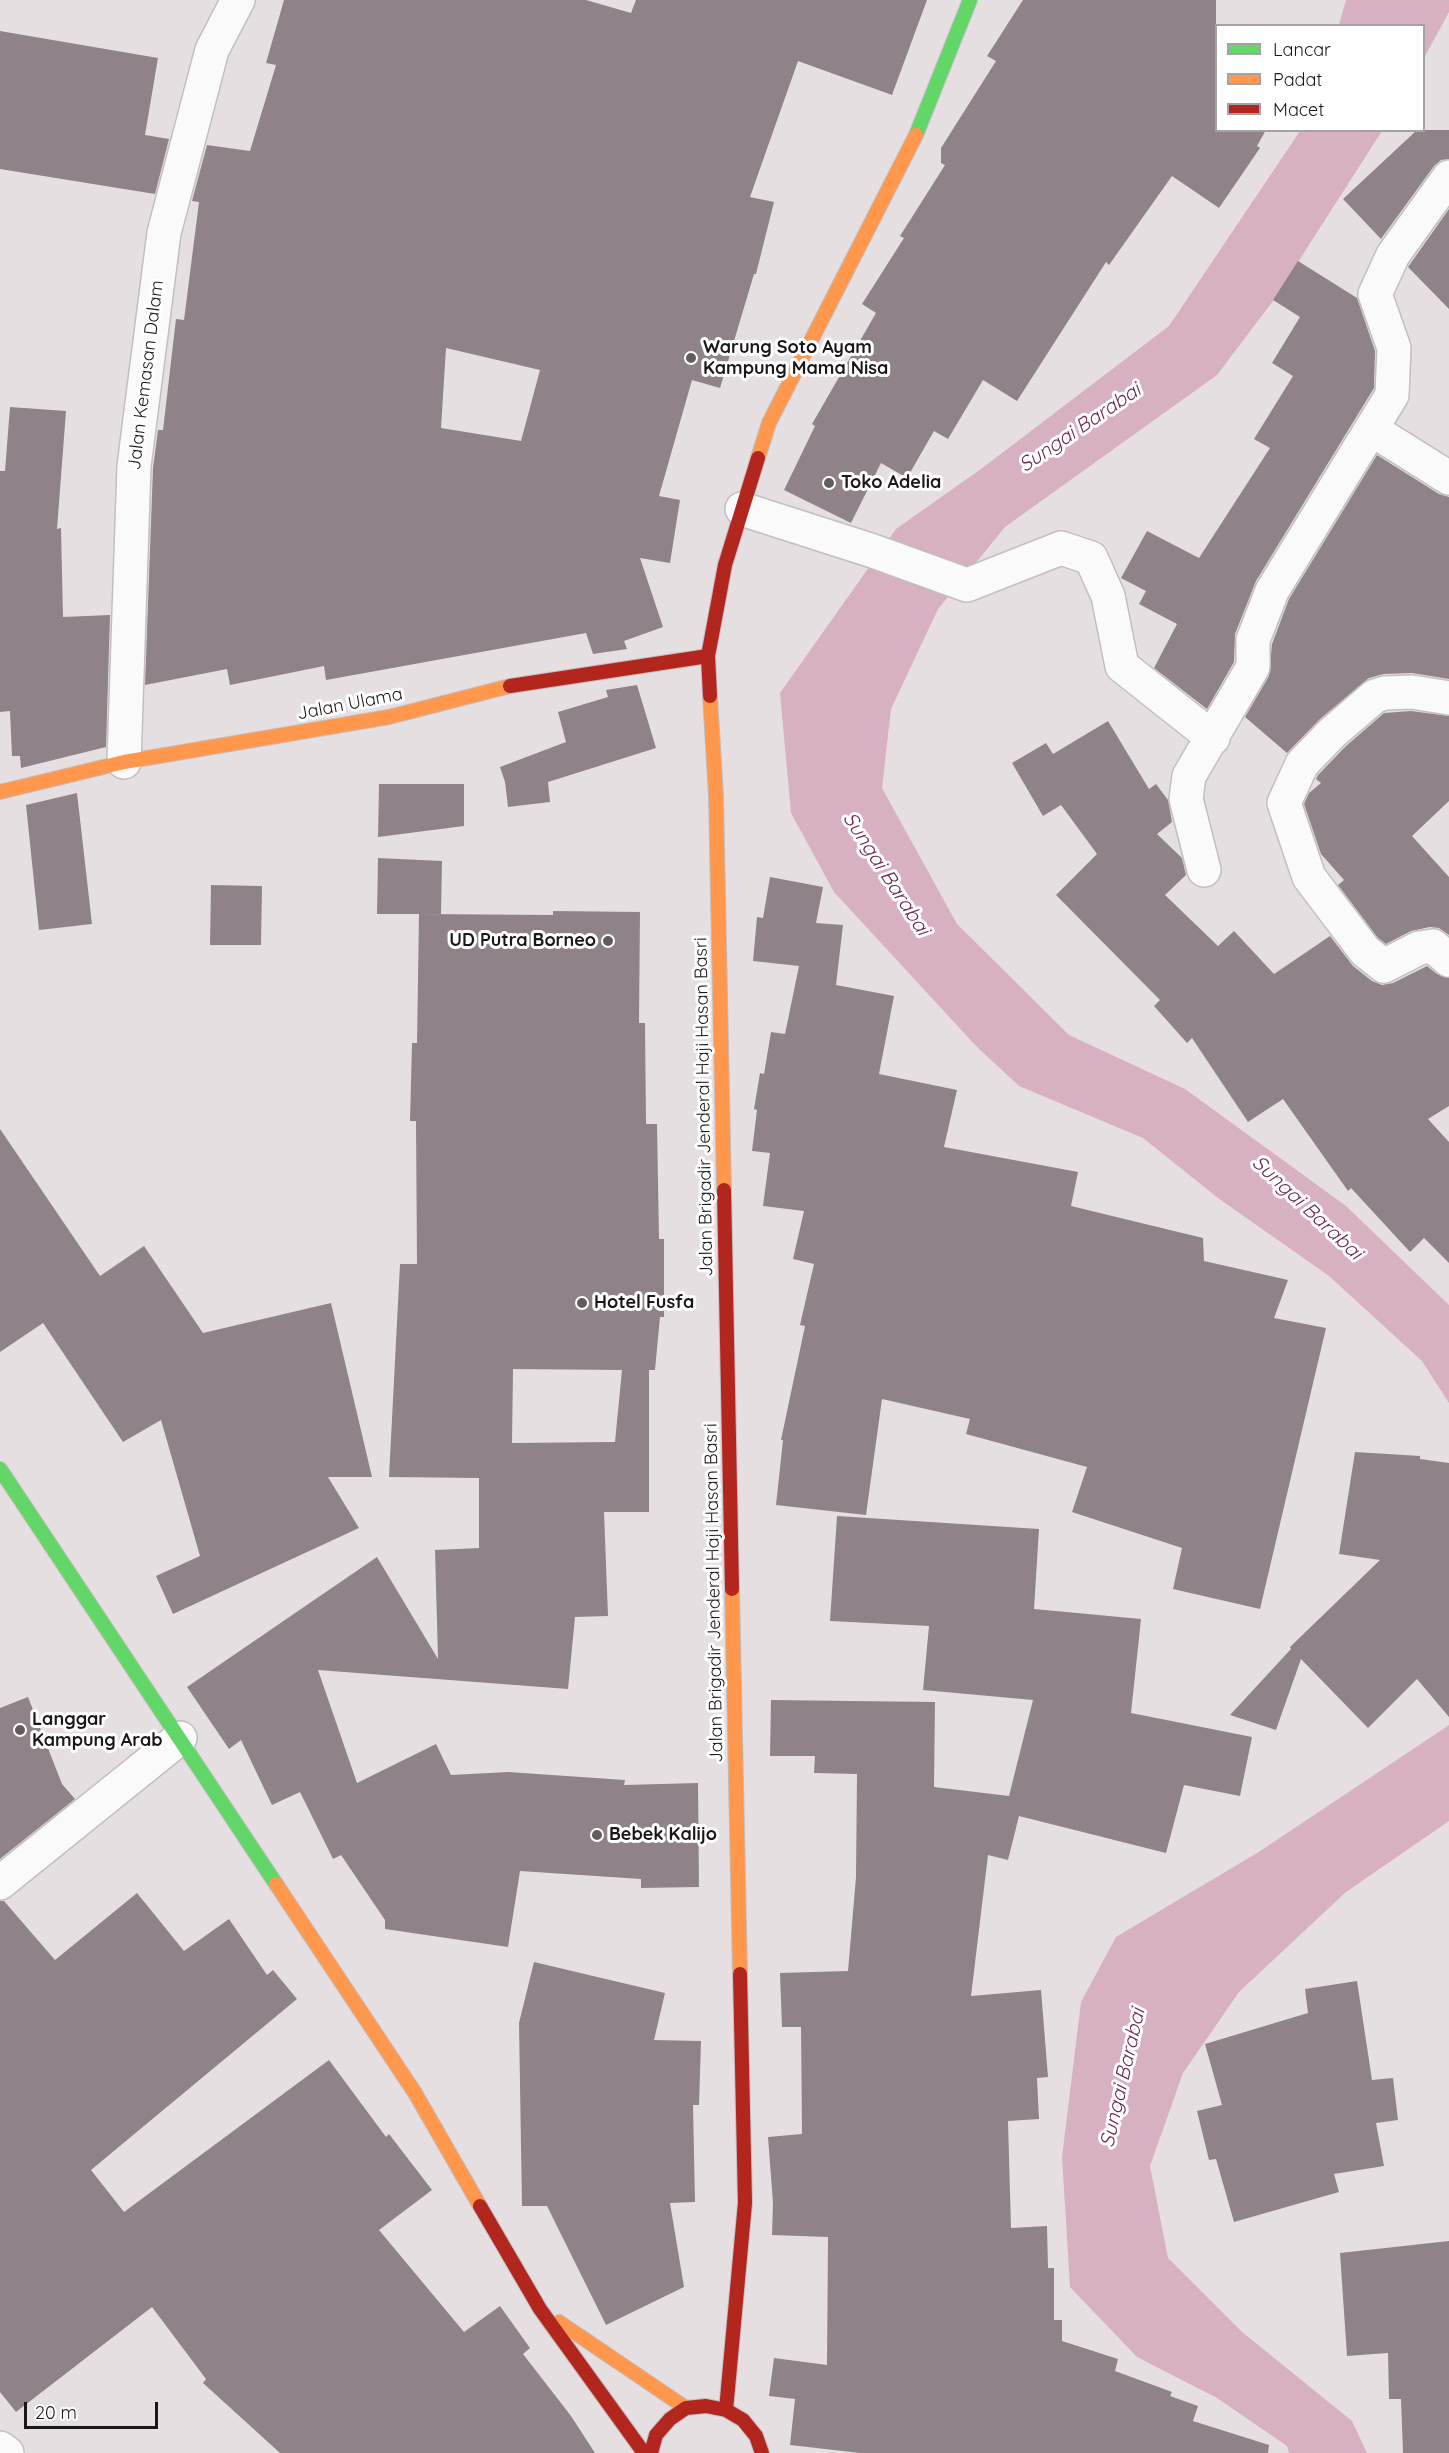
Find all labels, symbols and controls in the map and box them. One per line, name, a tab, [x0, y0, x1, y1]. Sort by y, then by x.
legend	[1215, 24, 1425, 132]
text: Lancar	[1273, 38, 1331, 61]
text: Padat	[1273, 68, 1322, 91]
text: Macet	[1273, 98, 1324, 121]
street label: Jalan Kemasan Dalam	[124, 279, 168, 471]
place label: Warung Soto Ayam Kampung Mama Nisa	[703, 337, 888, 380]
marker: Warung Soto Ayam Kampung Mama Nisa	[684, 351, 698, 365]
water label: Sungai Barabai	[1015, 378, 1145, 478]
place label: Toko Adelia	[841, 472, 941, 494]
marker: Toko Adelia	[822, 476, 836, 490]
street label: Jalan Ulama	[296, 683, 404, 725]
water label: Sungai Barabai	[837, 808, 935, 940]
place label: UD Putra Borneo	[449, 930, 596, 952]
marker: UD Putra Borneo	[601, 934, 615, 948]
street label: Jalan Brigadir Jenderal Haji Hasan Basri	[690, 937, 718, 1277]
water label: Sungai Barabai	[1247, 1151, 1367, 1265]
place label: Hotel Fusfa	[594, 1292, 694, 1314]
marker: Hotel Fusfa	[575, 1296, 589, 1310]
street label: Jalan Brigadir Jenderal Haji Hasan Basri	[700, 1423, 728, 1763]
place label: Langgar Kampung Arab	[32, 1709, 163, 1752]
marker: Langgar Kampung Arab	[13, 1723, 27, 1737]
place label: Bebek Kalijo	[609, 1824, 717, 1846]
marker: Bebek Kalijo	[590, 1828, 604, 1842]
water label: Sungai Barabai	[1095, 2006, 1151, 2150]
scale bar	[27, 2390, 160, 2428]
text: 20 m	[35, 2401, 77, 2424]

